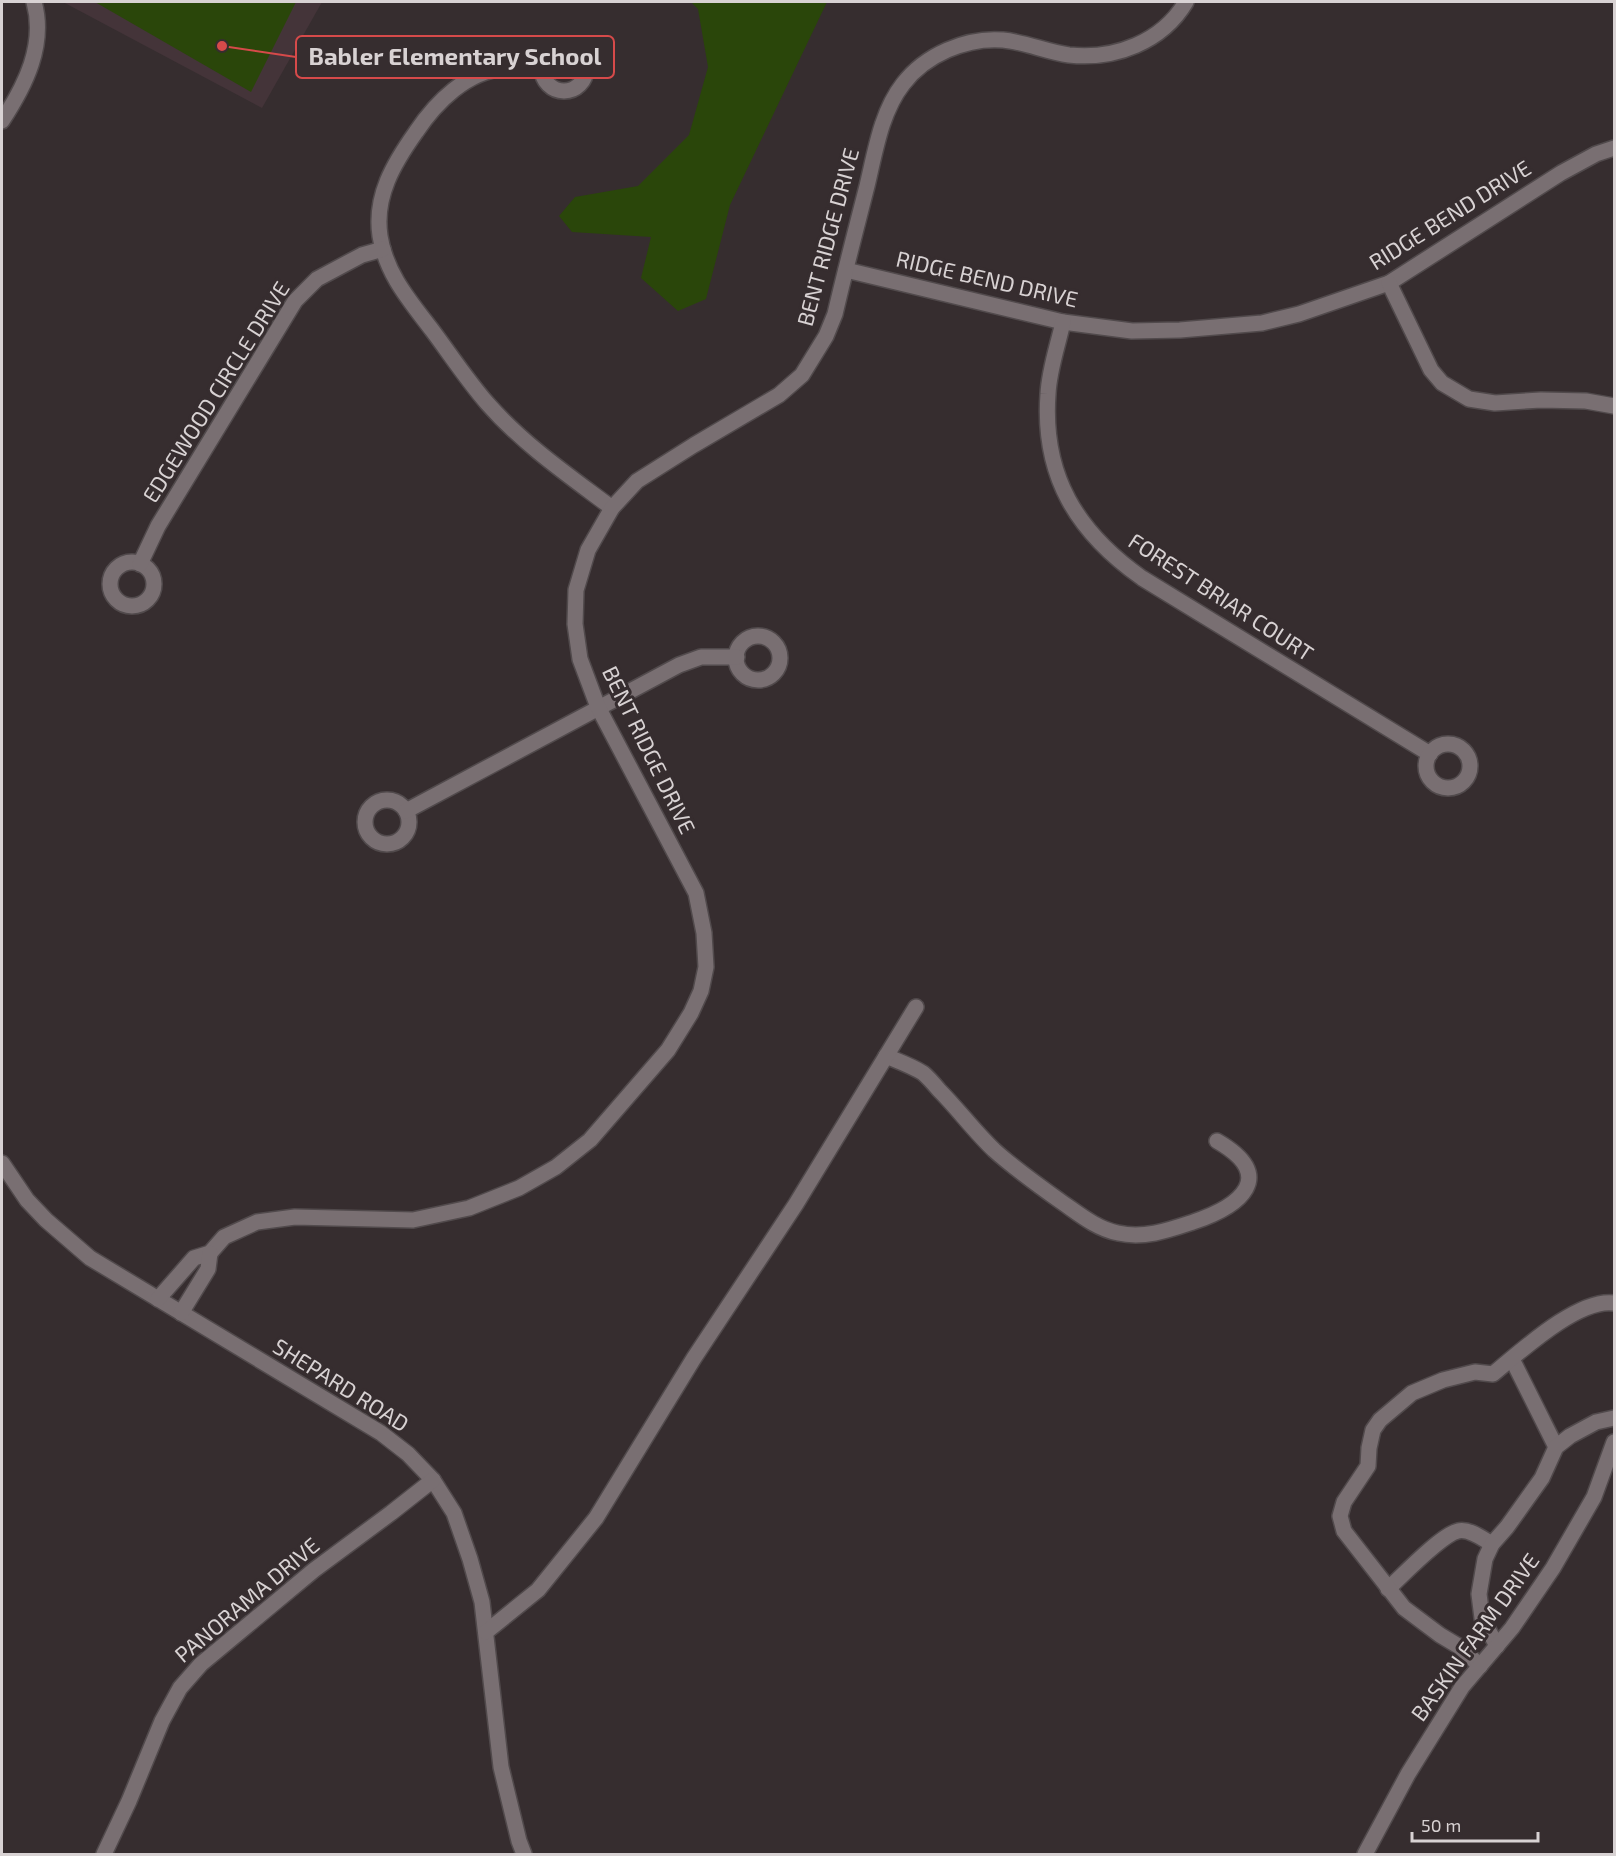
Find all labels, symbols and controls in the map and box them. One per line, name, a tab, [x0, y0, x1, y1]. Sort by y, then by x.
callout: Babler Elementary School	[296, 36, 614, 78]
text: Babler Elementary School	[309, 41, 602, 70]
street label: BENT RIDGE DRIVE	[791, 145, 863, 329]
street label: RIDGE BEND DRIVE	[1364, 154, 1535, 274]
street label: RIDGE BEND DRIVE	[894, 244, 1081, 312]
street label: EDGEWOOD CIRCLE DRIVE	[136, 276, 294, 507]
street label: FOREST BRIAR COURT	[1124, 527, 1319, 666]
street label: BENT RIDGE DRIVE	[598, 661, 702, 838]
street label: SHEPARD ROAD	[269, 1332, 414, 1436]
street label: PANORAMA DRIVE	[169, 1531, 324, 1667]
street label: BASKIN FARM DRIVE	[1405, 1548, 1544, 1725]
scale bar	[1412, 1805, 1538, 1843]
text: 50 m	[1421, 1814, 1461, 1836]

